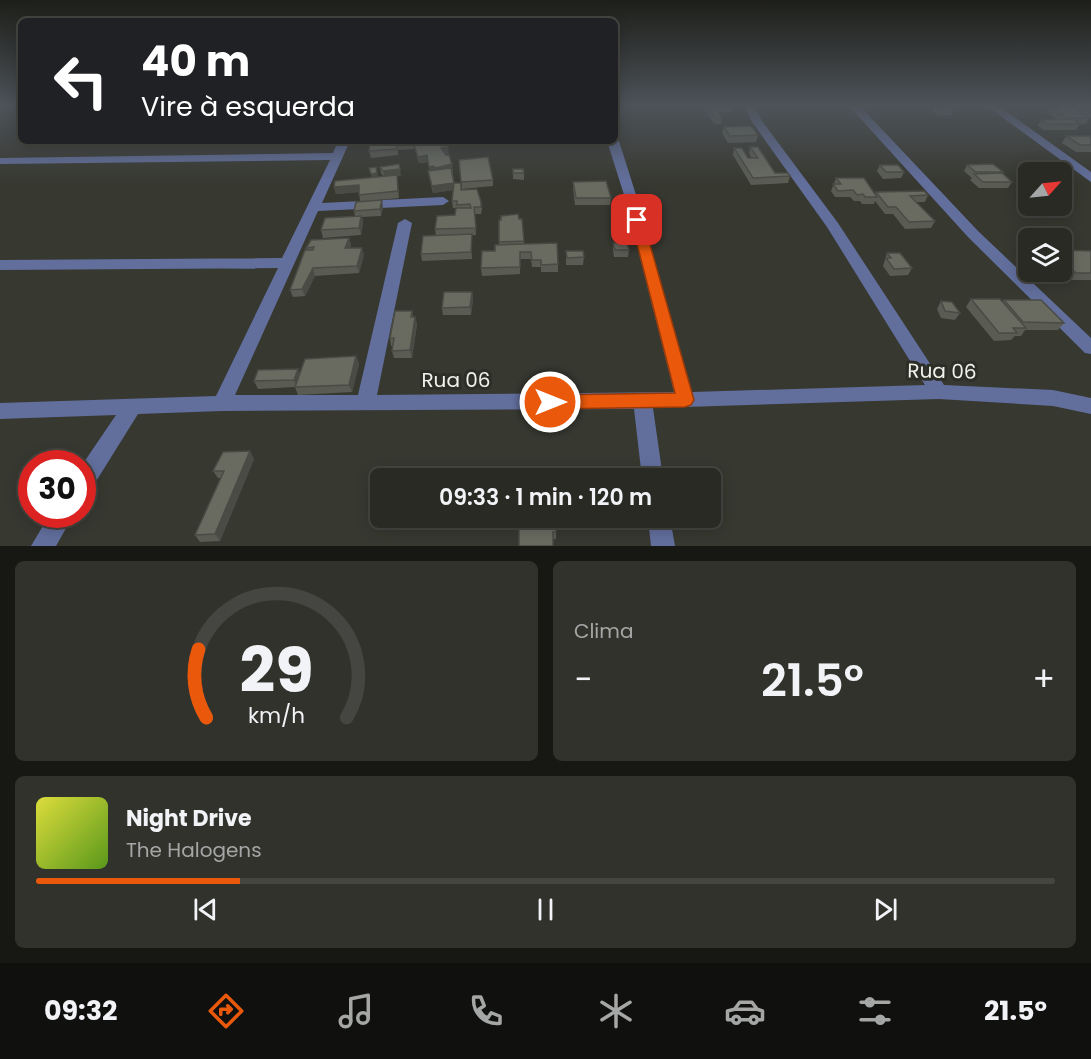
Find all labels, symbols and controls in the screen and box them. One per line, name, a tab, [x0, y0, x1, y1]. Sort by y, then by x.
text: 40 m	[141, 32, 250, 91]
icon: left	[42, 42, 120, 120]
text: Vire à esquerda	[141, 88, 355, 125]
north arrow	[1018, 162, 1072, 216]
map controls	[1018, 162, 1072, 282]
pin	[611, 194, 662, 245]
icon: arrive	[620, 203, 653, 236]
button: layers	[1018, 228, 1072, 282]
street label: Rua 06	[907, 356, 977, 386]
street label: Rua 06	[421, 366, 491, 394]
position arrow	[518, 370, 582, 434]
speed limit sign: 30	[18, 450, 96, 528]
text: 09:33 · 1 min · 120 m	[439, 482, 652, 513]
text: Clima	[574, 617, 633, 645]
text: 29	[239, 626, 313, 714]
text: 21.5°	[761, 649, 864, 712]
text: −	[574, 656, 592, 703]
text: +	[1032, 656, 1055, 703]
text: km/h	[248, 700, 305, 731]
text: Night Drive	[126, 803, 252, 834]
text: The Halogens	[126, 836, 262, 864]
icon: previous	[189, 893, 222, 926]
icon: pause	[529, 893, 562, 926]
icon: next	[869, 893, 902, 926]
icon: directions	[205, 990, 247, 1032]
icon: music	[335, 990, 377, 1032]
icon: phone	[465, 990, 507, 1032]
icon: climate	[595, 990, 637, 1032]
icon: car	[724, 990, 766, 1032]
icon: filters	[854, 990, 896, 1032]
text: 09:32	[44, 992, 118, 1029]
text: 21.5°	[984, 992, 1047, 1029]

